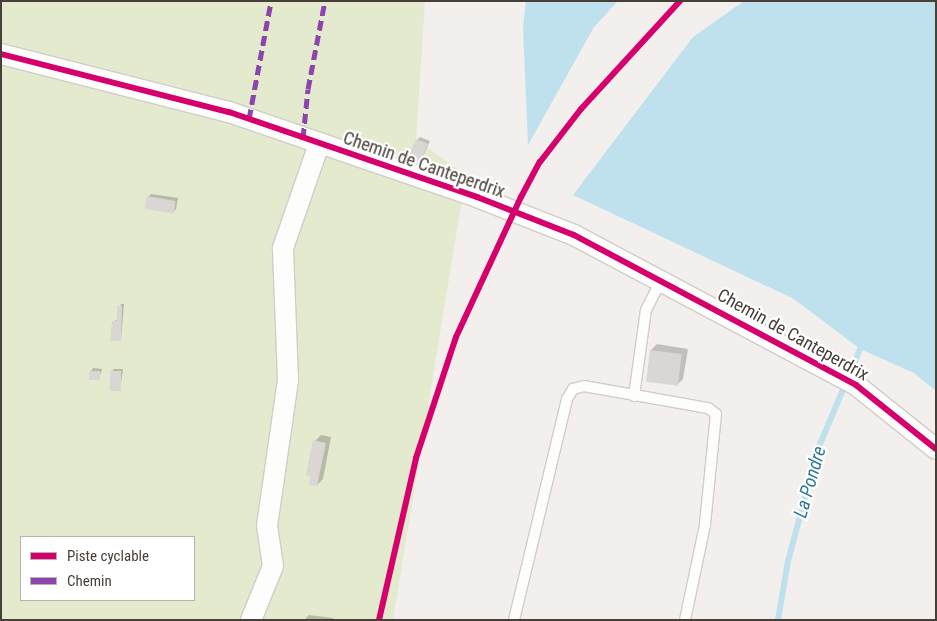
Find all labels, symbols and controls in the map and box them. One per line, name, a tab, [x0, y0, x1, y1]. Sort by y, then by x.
street label: Chemin de Canteperdrix	[340, 127, 508, 203]
street label: Chemin de Canteperdrix	[714, 284, 872, 386]
water label: La Pondre	[789, 444, 831, 520]
legend	[20, 536, 195, 601]
text: Piste cyclable	[67, 547, 149, 565]
text: Chemin	[67, 572, 112, 590]

